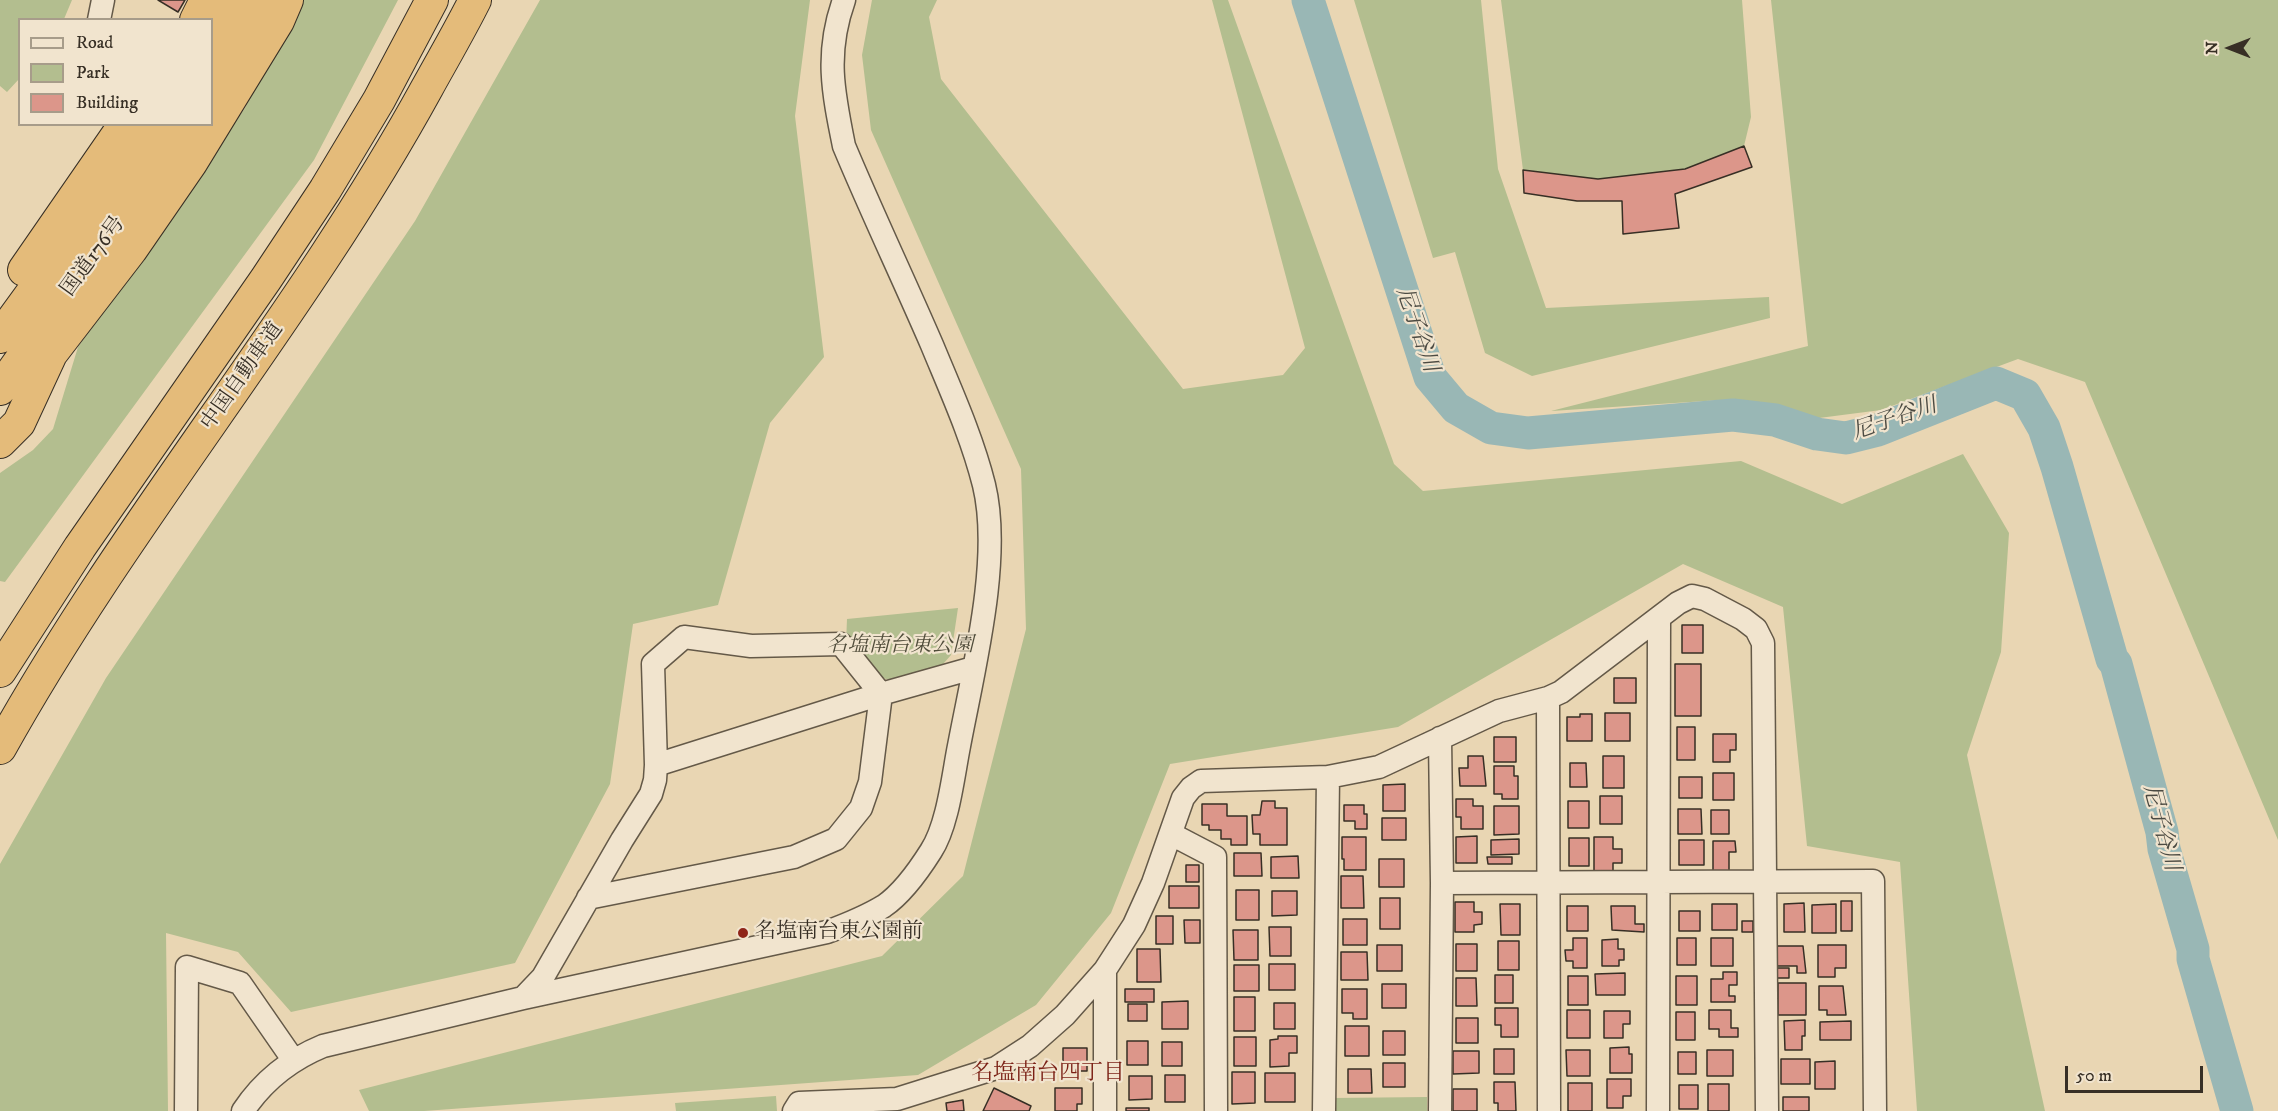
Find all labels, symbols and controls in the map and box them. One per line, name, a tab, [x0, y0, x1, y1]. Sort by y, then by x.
legend	[18, 18, 213, 126]
north arrow	[2200, 18, 2260, 78]
text: Road	[76, 32, 113, 54]
text: N	[2202, 41, 2222, 55]
text: Park	[76, 62, 110, 84]
text: Building	[76, 92, 138, 114]
street label: 国道176号	[57, 212, 131, 302]
water label: 尼子谷川	[1389, 284, 1443, 376]
street label: 中国自動車道	[197, 318, 289, 436]
water label: 尼子谷川	[1849, 393, 1941, 447]
park label: 名塩南台東公園	[827, 634, 973, 660]
water label: 尼子谷川	[2136, 782, 2184, 874]
place label: 名塩南台東公園前	[755, 920, 923, 946]
marker: 名塩南台東公園前	[736, 926, 750, 940]
scale bar	[2068, 1054, 2206, 1092]
district label: 名塩南台四丁目	[971, 1061, 1125, 1087]
text: 50 m	[2076, 1065, 2112, 1087]

